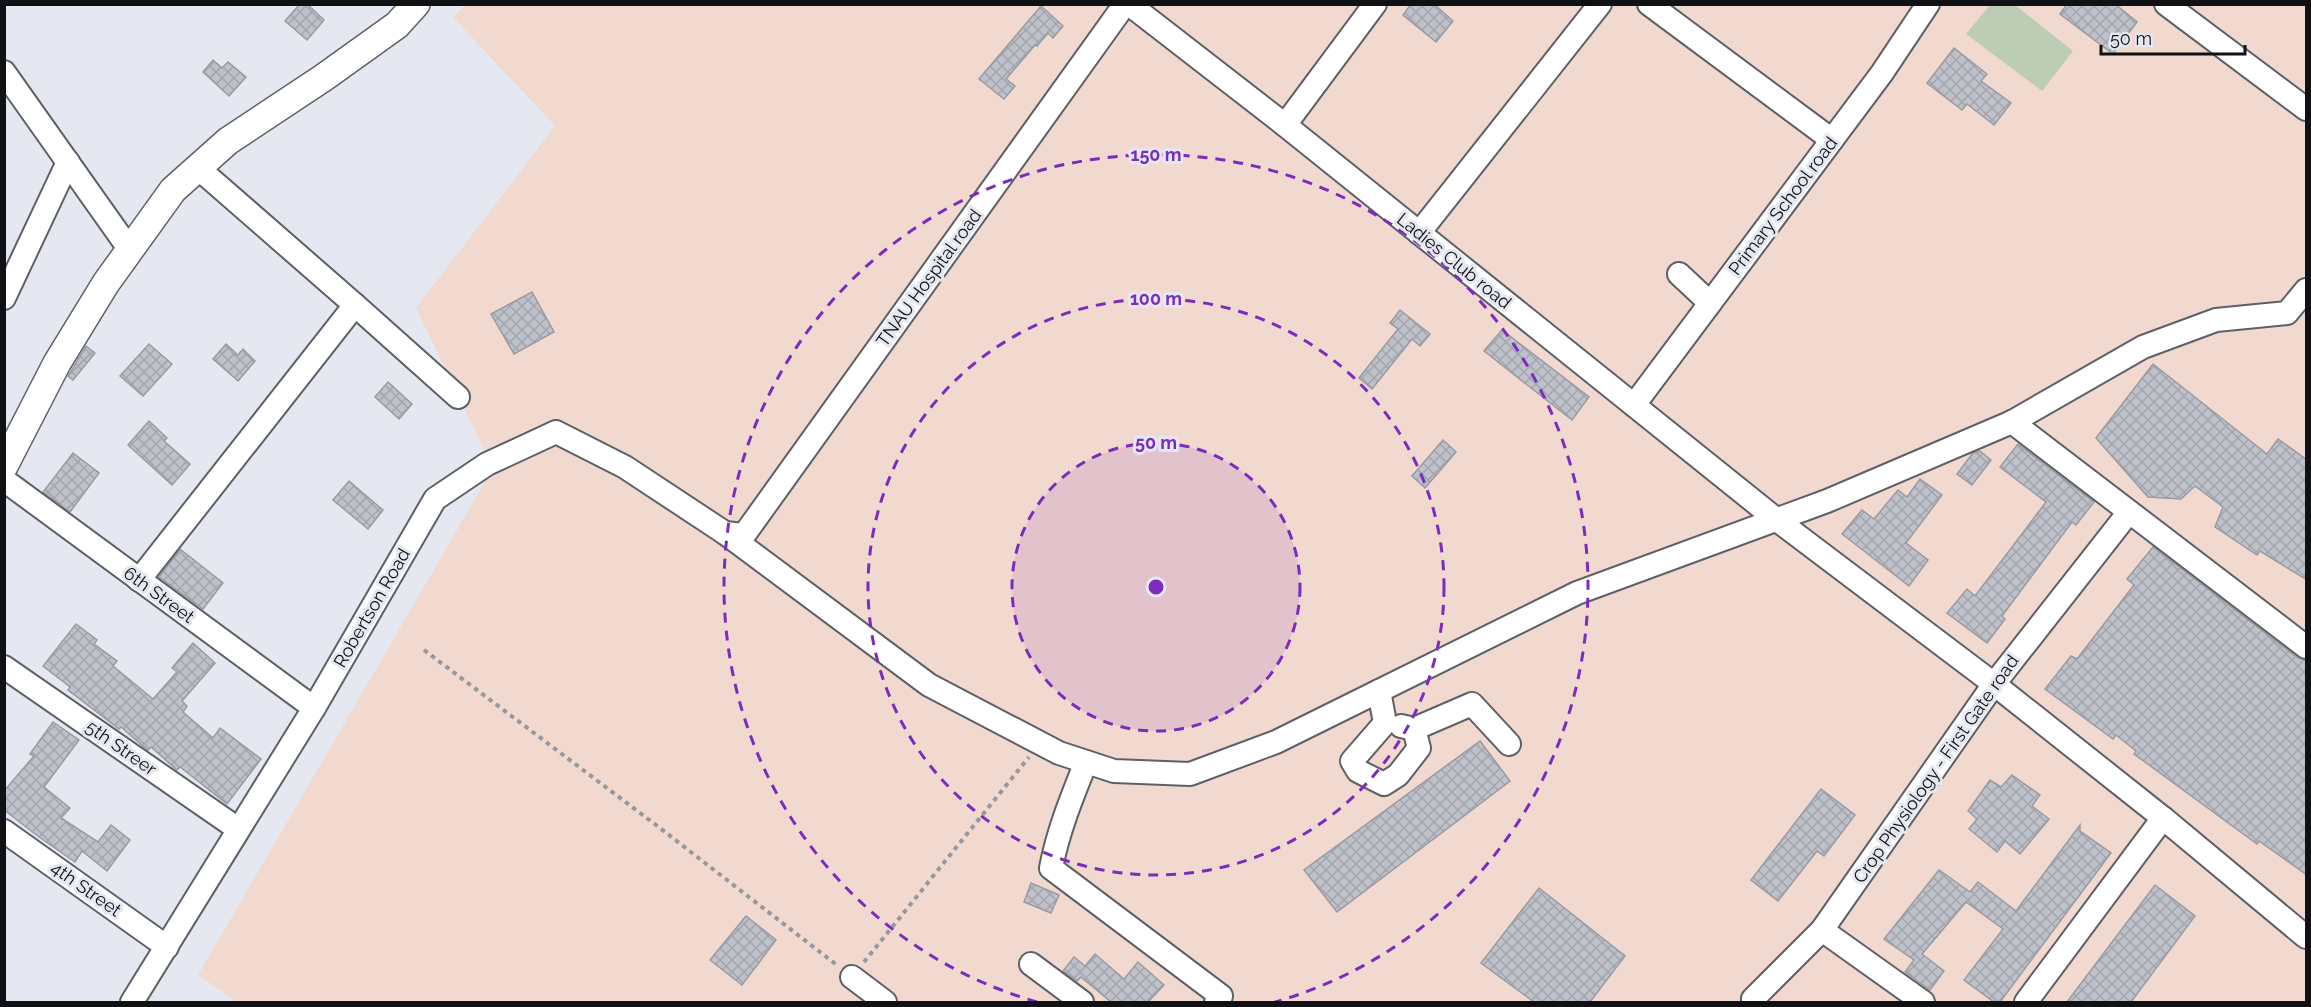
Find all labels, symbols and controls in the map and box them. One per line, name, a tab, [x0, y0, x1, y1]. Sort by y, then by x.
scale bar	[2101, 18, 2245, 56]
text: 50 m	[2110, 28, 2152, 49]
street label: Primary School road	[1724, 133, 1841, 279]
text: 150 m	[1131, 144, 1182, 165]
street label: TNAU Hospital road	[872, 205, 986, 351]
street label: Ladies Club road	[1393, 208, 1516, 313]
text: 100 m	[1130, 288, 1182, 309]
text: 50 m	[1135, 432, 1177, 453]
street label: Robertson Road	[329, 545, 414, 671]
street label: 6th Street	[120, 562, 199, 627]
centre of rings	[1146, 577, 1166, 597]
street label: Crop Physiology - First Gate road	[1849, 651, 2023, 887]
street label: 5th Streer	[82, 716, 161, 780]
street label: 4th Street	[47, 857, 125, 920]

